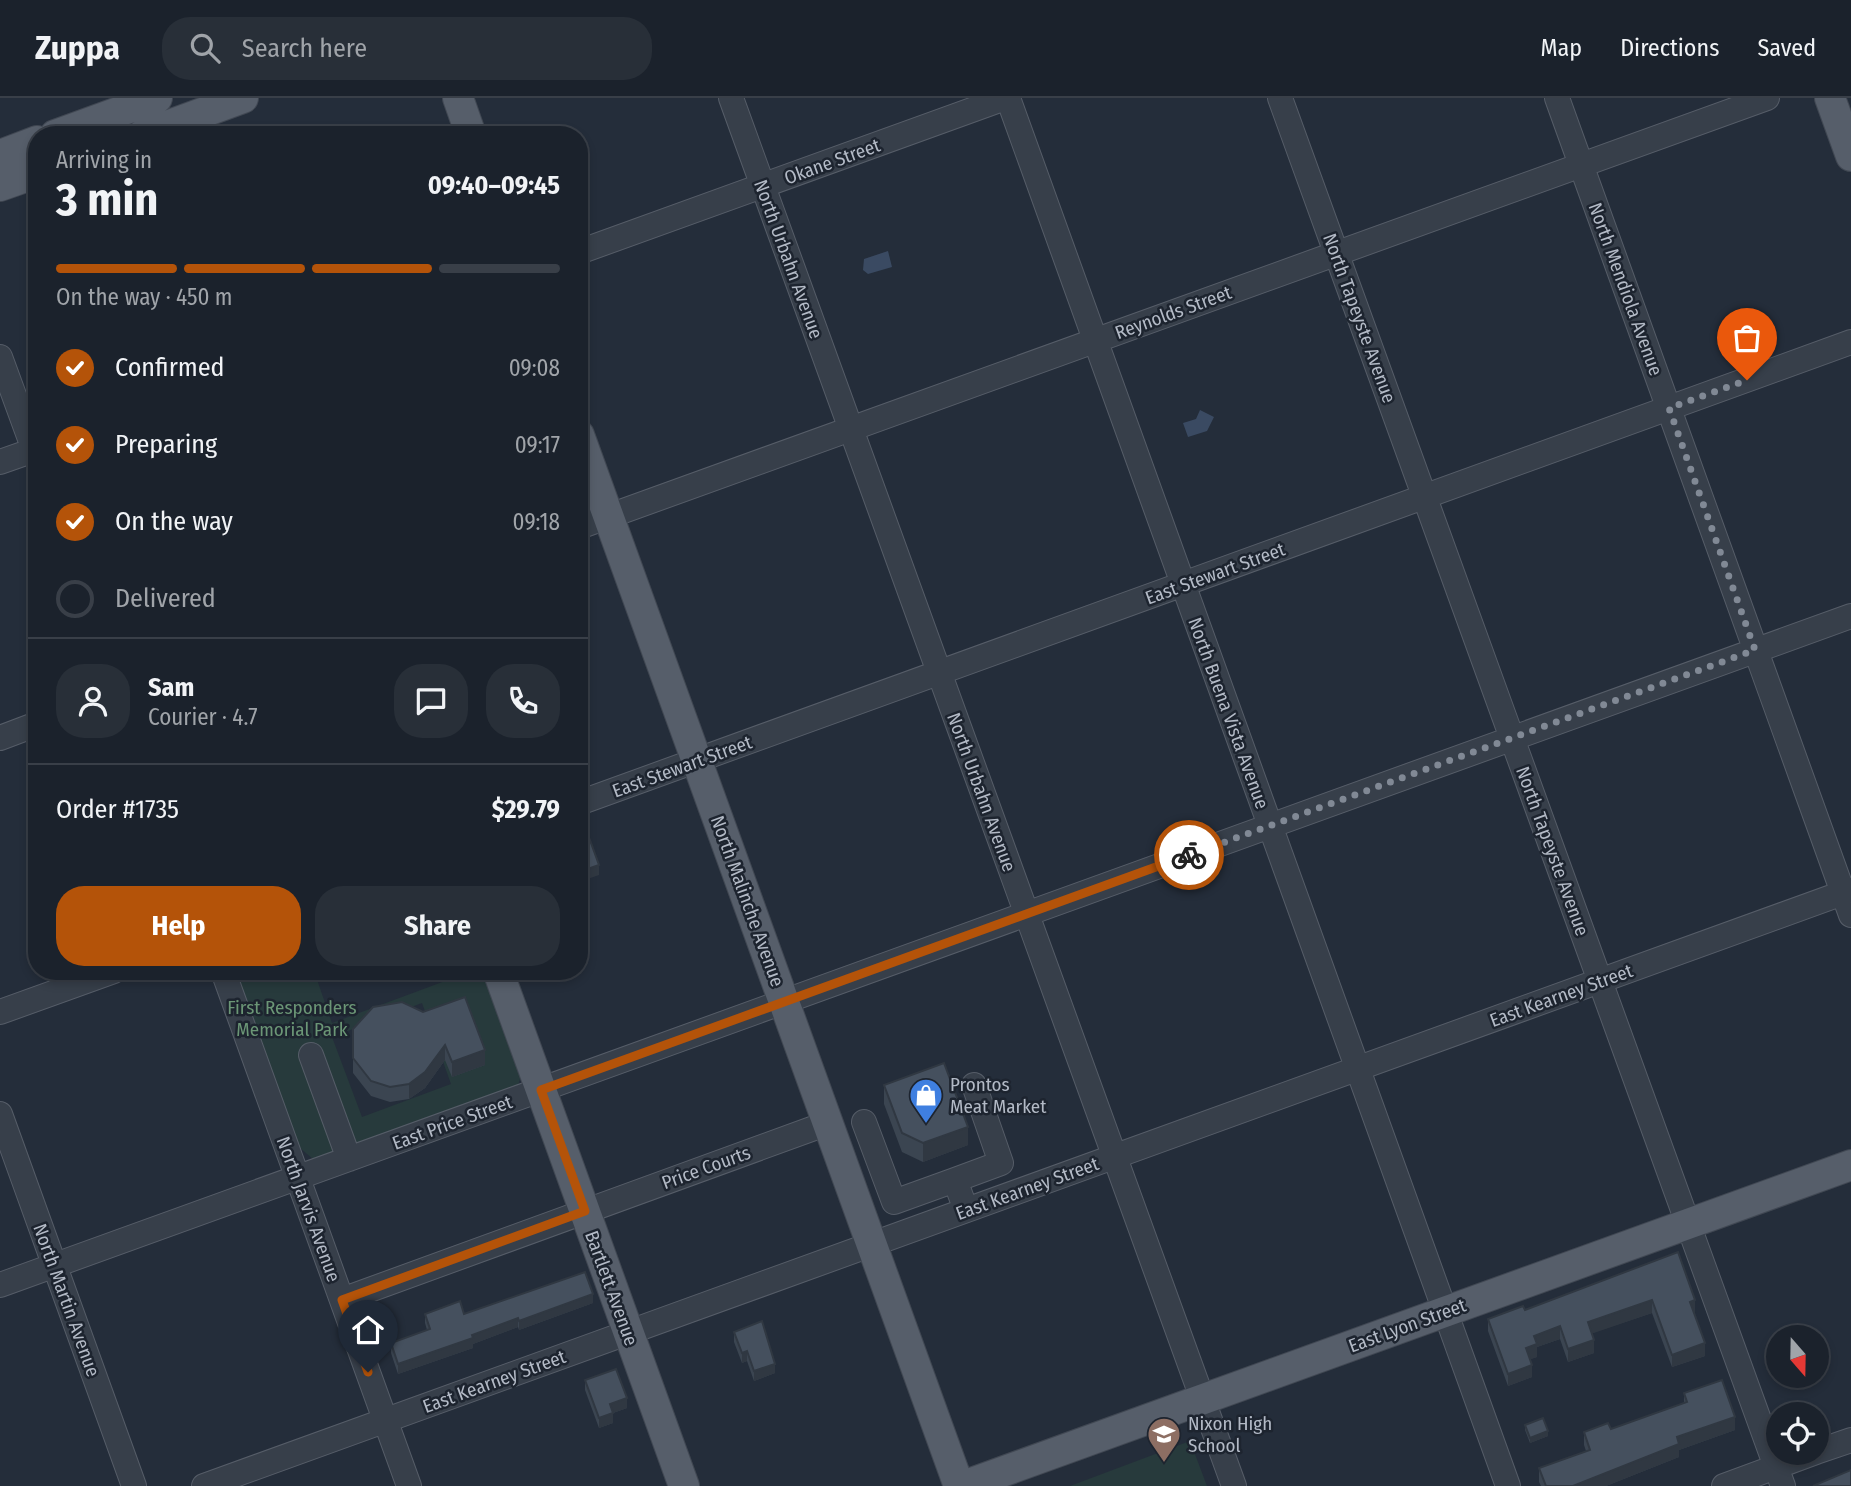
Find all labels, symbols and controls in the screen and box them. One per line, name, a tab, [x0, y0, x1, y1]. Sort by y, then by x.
search box	[162, 17, 652, 80]
text: Zuppa	[35, 28, 120, 68]
icon: search	[186, 29, 224, 67]
text: Search here	[242, 33, 367, 64]
text: Map	[1541, 34, 1582, 62]
text: Directions	[1620, 34, 1719, 62]
text: Saved	[1757, 34, 1816, 62]
street label: Okane Street	[781, 133, 884, 189]
text: Arriving in	[56, 146, 152, 174]
text: 09:40–09:45	[428, 170, 560, 201]
text: 3 min	[56, 172, 158, 227]
street label: North Urbahn Avenue	[749, 177, 828, 342]
street label: North Mendiola Avenue	[1584, 199, 1668, 379]
street label: North Tapeyste Avenue	[1318, 230, 1401, 406]
street label: Reynolds Street	[1112, 280, 1235, 344]
text: On the way · 450 m	[56, 283, 233, 311]
pin	[1717, 308, 1777, 380]
icon: bag	[1728, 319, 1766, 357]
icon: check	[56, 349, 94, 387]
text: Confirmed	[115, 352, 225, 383]
text: 09:08	[509, 354, 560, 382]
icon: check	[56, 426, 94, 464]
text: Preparing	[115, 429, 217, 460]
text: 09:17	[515, 431, 560, 459]
icon: check	[56, 503, 94, 541]
text: On the way	[115, 506, 233, 537]
text: 09:18	[513, 508, 560, 536]
street label: East Stewart Street	[1142, 537, 1289, 609]
text: Delivered	[115, 583, 216, 614]
street label: North Buena Vista Avenue	[1183, 614, 1274, 812]
button: person	[56, 664, 130, 738]
button: chat	[394, 664, 468, 738]
button: phone	[486, 664, 560, 738]
text: Sam	[148, 672, 194, 703]
text: Courier · 4.7	[148, 703, 258, 731]
street label: North Urbahn Avenue	[942, 710, 1021, 875]
street label: East Stewart Street	[609, 730, 756, 802]
street label: North Tapeyste Avenue	[1511, 763, 1594, 939]
text: Order #1735	[56, 794, 179, 825]
text: $29.79	[492, 794, 560, 825]
street label: North Malinche Avenue	[706, 812, 789, 990]
courier	[1154, 820, 1224, 890]
icon: bike	[1170, 836, 1208, 874]
button: Help	[56, 886, 301, 966]
button: Share	[315, 886, 560, 966]
street label: East Kearney Street	[1486, 959, 1637, 1032]
park label: First Responders Memorial Park	[227, 996, 357, 1041]
place label: Prontos Meat Market	[950, 1073, 1047, 1118]
shop icon: Prontos Meat Market	[907, 1076, 945, 1125]
street label: East Price Street	[389, 1090, 516, 1155]
street label: North Jarvis Avenue	[272, 1133, 345, 1285]
street label: Price Courts	[659, 1141, 754, 1194]
street label: East Kearney Street	[952, 1152, 1103, 1225]
street label: North Martin Avenue	[28, 1221, 105, 1380]
street label: Bartlett Avenue	[580, 1228, 643, 1349]
street label: East Lyon Street	[1345, 1293, 1470, 1357]
pin	[338, 1300, 398, 1372]
icon: home	[349, 1311, 387, 1349]
north arrow	[1766, 1325, 1829, 1388]
map controls	[1766, 1325, 1829, 1465]
street label: East Kearney Street	[419, 1345, 570, 1418]
button: locate	[1766, 1402, 1829, 1465]
place label: Nixon High School	[1188, 1412, 1272, 1457]
school or university icon: Nixon High School	[1145, 1415, 1183, 1464]

